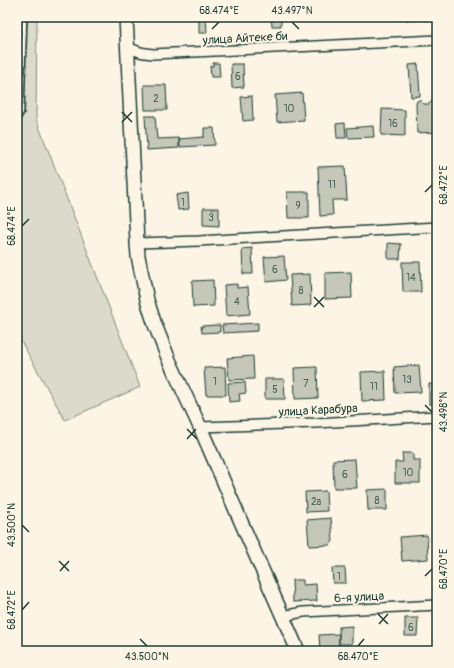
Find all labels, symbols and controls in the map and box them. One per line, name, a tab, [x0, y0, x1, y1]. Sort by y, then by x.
text: 68.474°E	[199, 5, 239, 17]
text: 43.497°N	[272, 5, 313, 17]
street label: улица Айтеке би	[201, 29, 288, 48]
house number: 6	[235, 71, 241, 83]
house number: 2	[153, 93, 159, 105]
house number: 10	[284, 103, 295, 115]
house number: 16	[388, 118, 398, 130]
text: 68.472°E	[438, 165, 450, 205]
house number: 11	[328, 179, 336, 191]
house number: 1	[181, 197, 185, 209]
house number: 9	[295, 200, 301, 212]
text: 68.474°E	[6, 206, 18, 246]
house number: 3	[208, 212, 214, 224]
house number: 6	[272, 264, 278, 276]
house number: 14	[406, 272, 416, 284]
house number: 8	[298, 285, 304, 297]
house number: 4	[234, 296, 240, 308]
house number: 13	[402, 374, 412, 386]
house number: 1	[213, 376, 217, 388]
house number: 7	[303, 378, 309, 390]
house number: 11	[370, 381, 378, 393]
house number: 5	[272, 384, 278, 396]
text: 43.498°N	[438, 391, 450, 432]
street label: улица Карабура	[277, 401, 358, 420]
house number: 10	[403, 467, 414, 479]
house number: 6	[342, 469, 348, 481]
house number: 8	[374, 495, 380, 507]
house number: 2а	[311, 496, 321, 508]
text: 43.500°N	[6, 503, 18, 547]
text: 68.470°E	[438, 549, 450, 589]
house number: 1	[337, 571, 341, 583]
street label: 6-я улица	[334, 589, 385, 606]
text: 68.472°E	[6, 590, 18, 630]
house number: 6	[408, 622, 414, 634]
text: 43.500°N	[125, 651, 169, 663]
text: 68.470°E	[338, 651, 378, 663]

